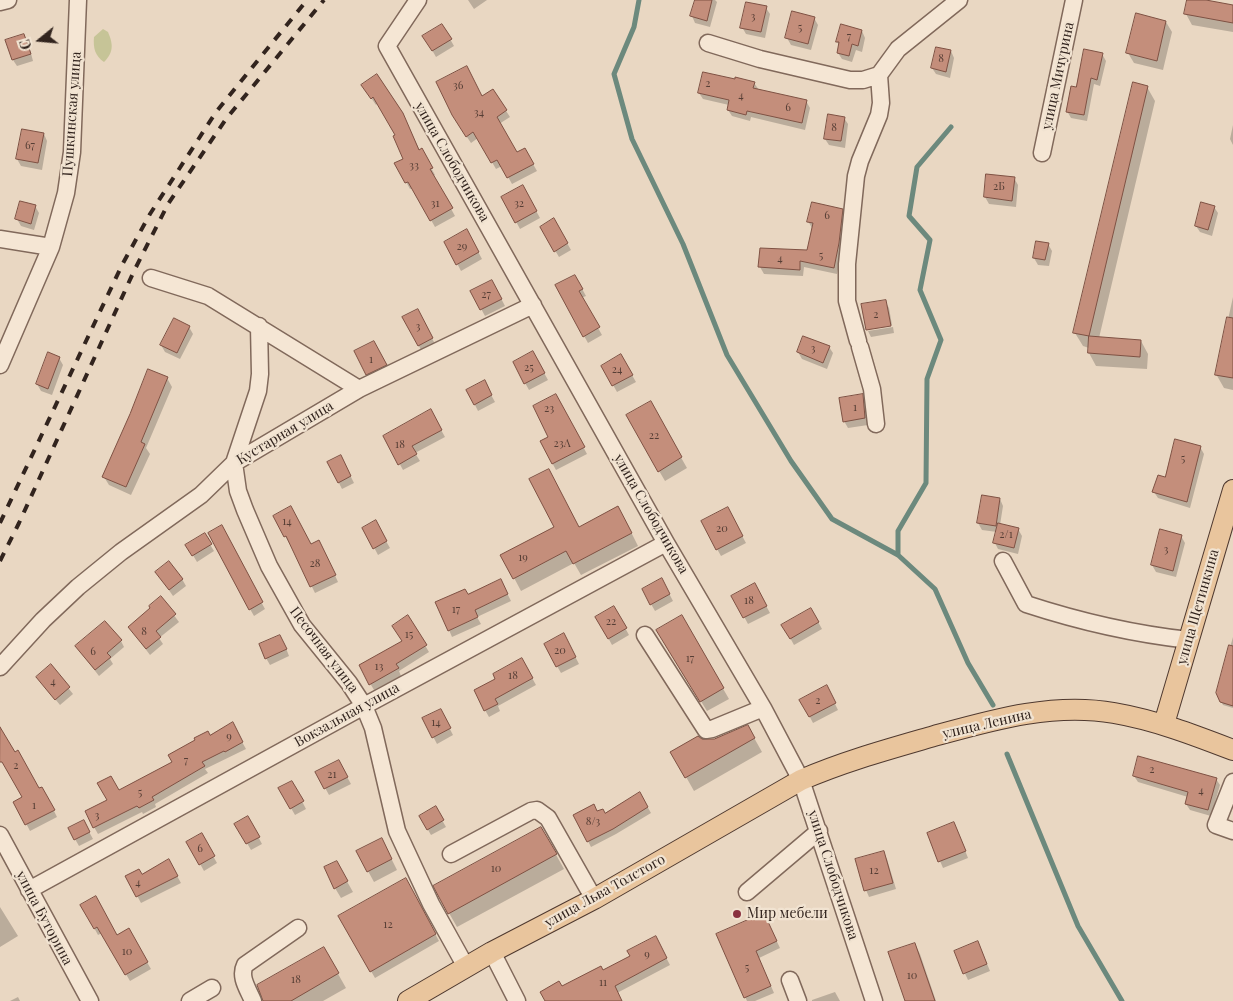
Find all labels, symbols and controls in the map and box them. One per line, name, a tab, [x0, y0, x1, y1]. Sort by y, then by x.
house number: 3	[751, 10, 755, 24]
north arrow	[15, 15, 65, 65]
house number: 5	[798, 21, 802, 35]
street label: улица Мичурина	[1038, 21, 1078, 131]
house number: 7	[847, 30, 851, 44]
text: С	[15, 37, 36, 52]
street label: Пушкинская улица	[59, 51, 85, 177]
house number: 8	[938, 52, 944, 66]
house number: 2	[705, 77, 711, 91]
house number: 36	[453, 79, 463, 93]
house number: 4	[738, 89, 744, 103]
street label: улица Слободчикова	[411, 99, 493, 225]
house number: 6	[785, 101, 791, 115]
house number: 34	[474, 106, 484, 120]
house number: 8	[831, 121, 837, 135]
house number: 67	[25, 139, 35, 153]
house number: 33	[409, 159, 419, 173]
house number: 2Б	[993, 180, 1005, 194]
house number: 31	[430, 197, 440, 211]
house number: 32	[514, 197, 524, 211]
house number: 6	[824, 209, 830, 223]
house number: 29	[457, 240, 467, 254]
house number: 5	[819, 249, 823, 263]
house number: 4	[777, 252, 783, 266]
house number: 27	[481, 288, 491, 302]
house number: 2	[873, 308, 879, 322]
house number: 3	[416, 320, 420, 334]
house number: 3	[811, 342, 815, 356]
house number: 1	[369, 353, 373, 367]
house number: 25	[524, 361, 534, 375]
house number: 24	[612, 363, 622, 377]
street label: Кустарная улица	[234, 398, 336, 468]
house number: 1	[853, 401, 857, 415]
house number: 23	[544, 402, 554, 416]
house number: 22	[649, 429, 659, 443]
house number: 23А	[553, 437, 571, 451]
house number: 18	[395, 438, 405, 452]
street label: улица Слободчикова	[610, 451, 692, 577]
house number: 5	[1181, 452, 1185, 466]
house number: 14	[282, 515, 292, 529]
house number: 20	[716, 522, 728, 536]
house number: 2/1	[999, 528, 1013, 542]
house number: 3	[1164, 543, 1168, 557]
street label: улица Щетинкина	[1173, 547, 1223, 667]
house number: 19	[518, 551, 528, 565]
house number: 28	[310, 557, 320, 571]
house number: 18	[744, 594, 754, 608]
house number: 17	[452, 603, 460, 617]
street label: Песочная улица	[286, 604, 362, 696]
house number: 22	[606, 615, 616, 629]
house number: 8	[141, 625, 147, 639]
house number: 15	[405, 628, 413, 642]
house number: 20	[554, 644, 566, 658]
house number: 6	[90, 645, 96, 659]
house number: 17	[686, 652, 694, 666]
house number: 13	[375, 660, 383, 674]
house number: 18	[508, 669, 518, 683]
house number: 4	[50, 675, 56, 689]
street label: Вокзальная улица	[292, 679, 402, 751]
house number: 2	[815, 694, 821, 708]
street label: улица Ленина	[941, 706, 1033, 742]
house number: 14	[431, 716, 441, 730]
house number: 9	[226, 730, 232, 744]
house number: 7	[184, 754, 188, 768]
house number: 2	[13, 759, 19, 773]
house number: 2	[1149, 763, 1155, 777]
house number: 21	[327, 768, 337, 782]
house number: 4	[1198, 784, 1204, 798]
house number: 5	[138, 786, 142, 800]
house number: 1	[32, 799, 36, 813]
street label: улица Слободчикова	[804, 808, 862, 942]
house number: 3	[95, 809, 99, 823]
house number: 8/3	[586, 815, 600, 829]
house number: 6	[197, 842, 203, 856]
street label: улица Льва Толстого	[542, 851, 668, 931]
house number: 10	[491, 862, 501, 876]
house number: 12	[869, 864, 879, 878]
street label: улица Буторина	[12, 868, 76, 968]
house number: 4	[135, 876, 141, 890]
place label: Мир мебели	[747, 906, 828, 922]
marker: Мир мебели	[731, 908, 743, 920]
house number: 12	[383, 918, 393, 932]
house number: 10	[122, 945, 132, 959]
house number: 9	[644, 948, 650, 962]
house number: 5	[745, 961, 749, 975]
house number: 10	[907, 969, 917, 983]
house number: 18	[291, 973, 301, 987]
house number: 11	[599, 976, 607, 990]

